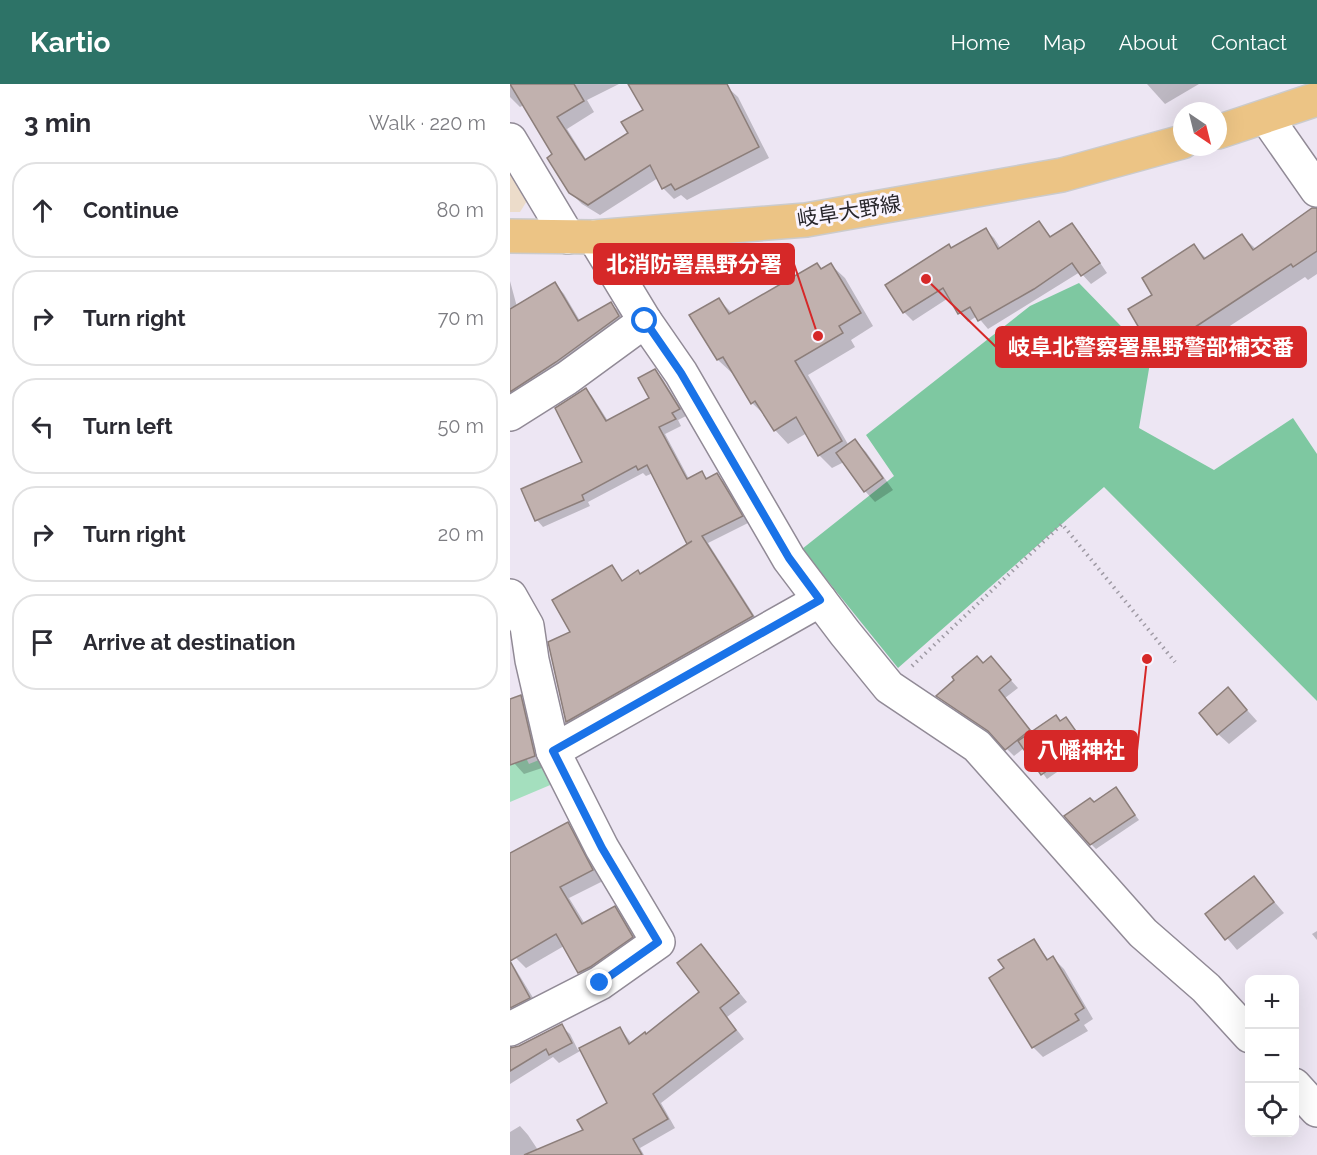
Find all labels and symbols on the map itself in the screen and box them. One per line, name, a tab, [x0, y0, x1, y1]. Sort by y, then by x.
north arrow	[1173, 102, 1227, 156]
street label: 岐阜大野線	[795, 190, 903, 232]
callout: 北消防署黒野分署	[594, 244, 794, 284]
text: 北消防署黒野分署	[606, 251, 782, 277]
route start	[631, 307, 657, 333]
callout: 岐阜北警察署黒野警部補交番	[996, 327, 1306, 367]
text: 岐阜北警察署黒野警部補交番	[1008, 334, 1294, 360]
callout: 八幡神社	[1025, 731, 1137, 771]
text: 八幡神社	[1037, 737, 1125, 763]
route end	[586, 969, 612, 995]

